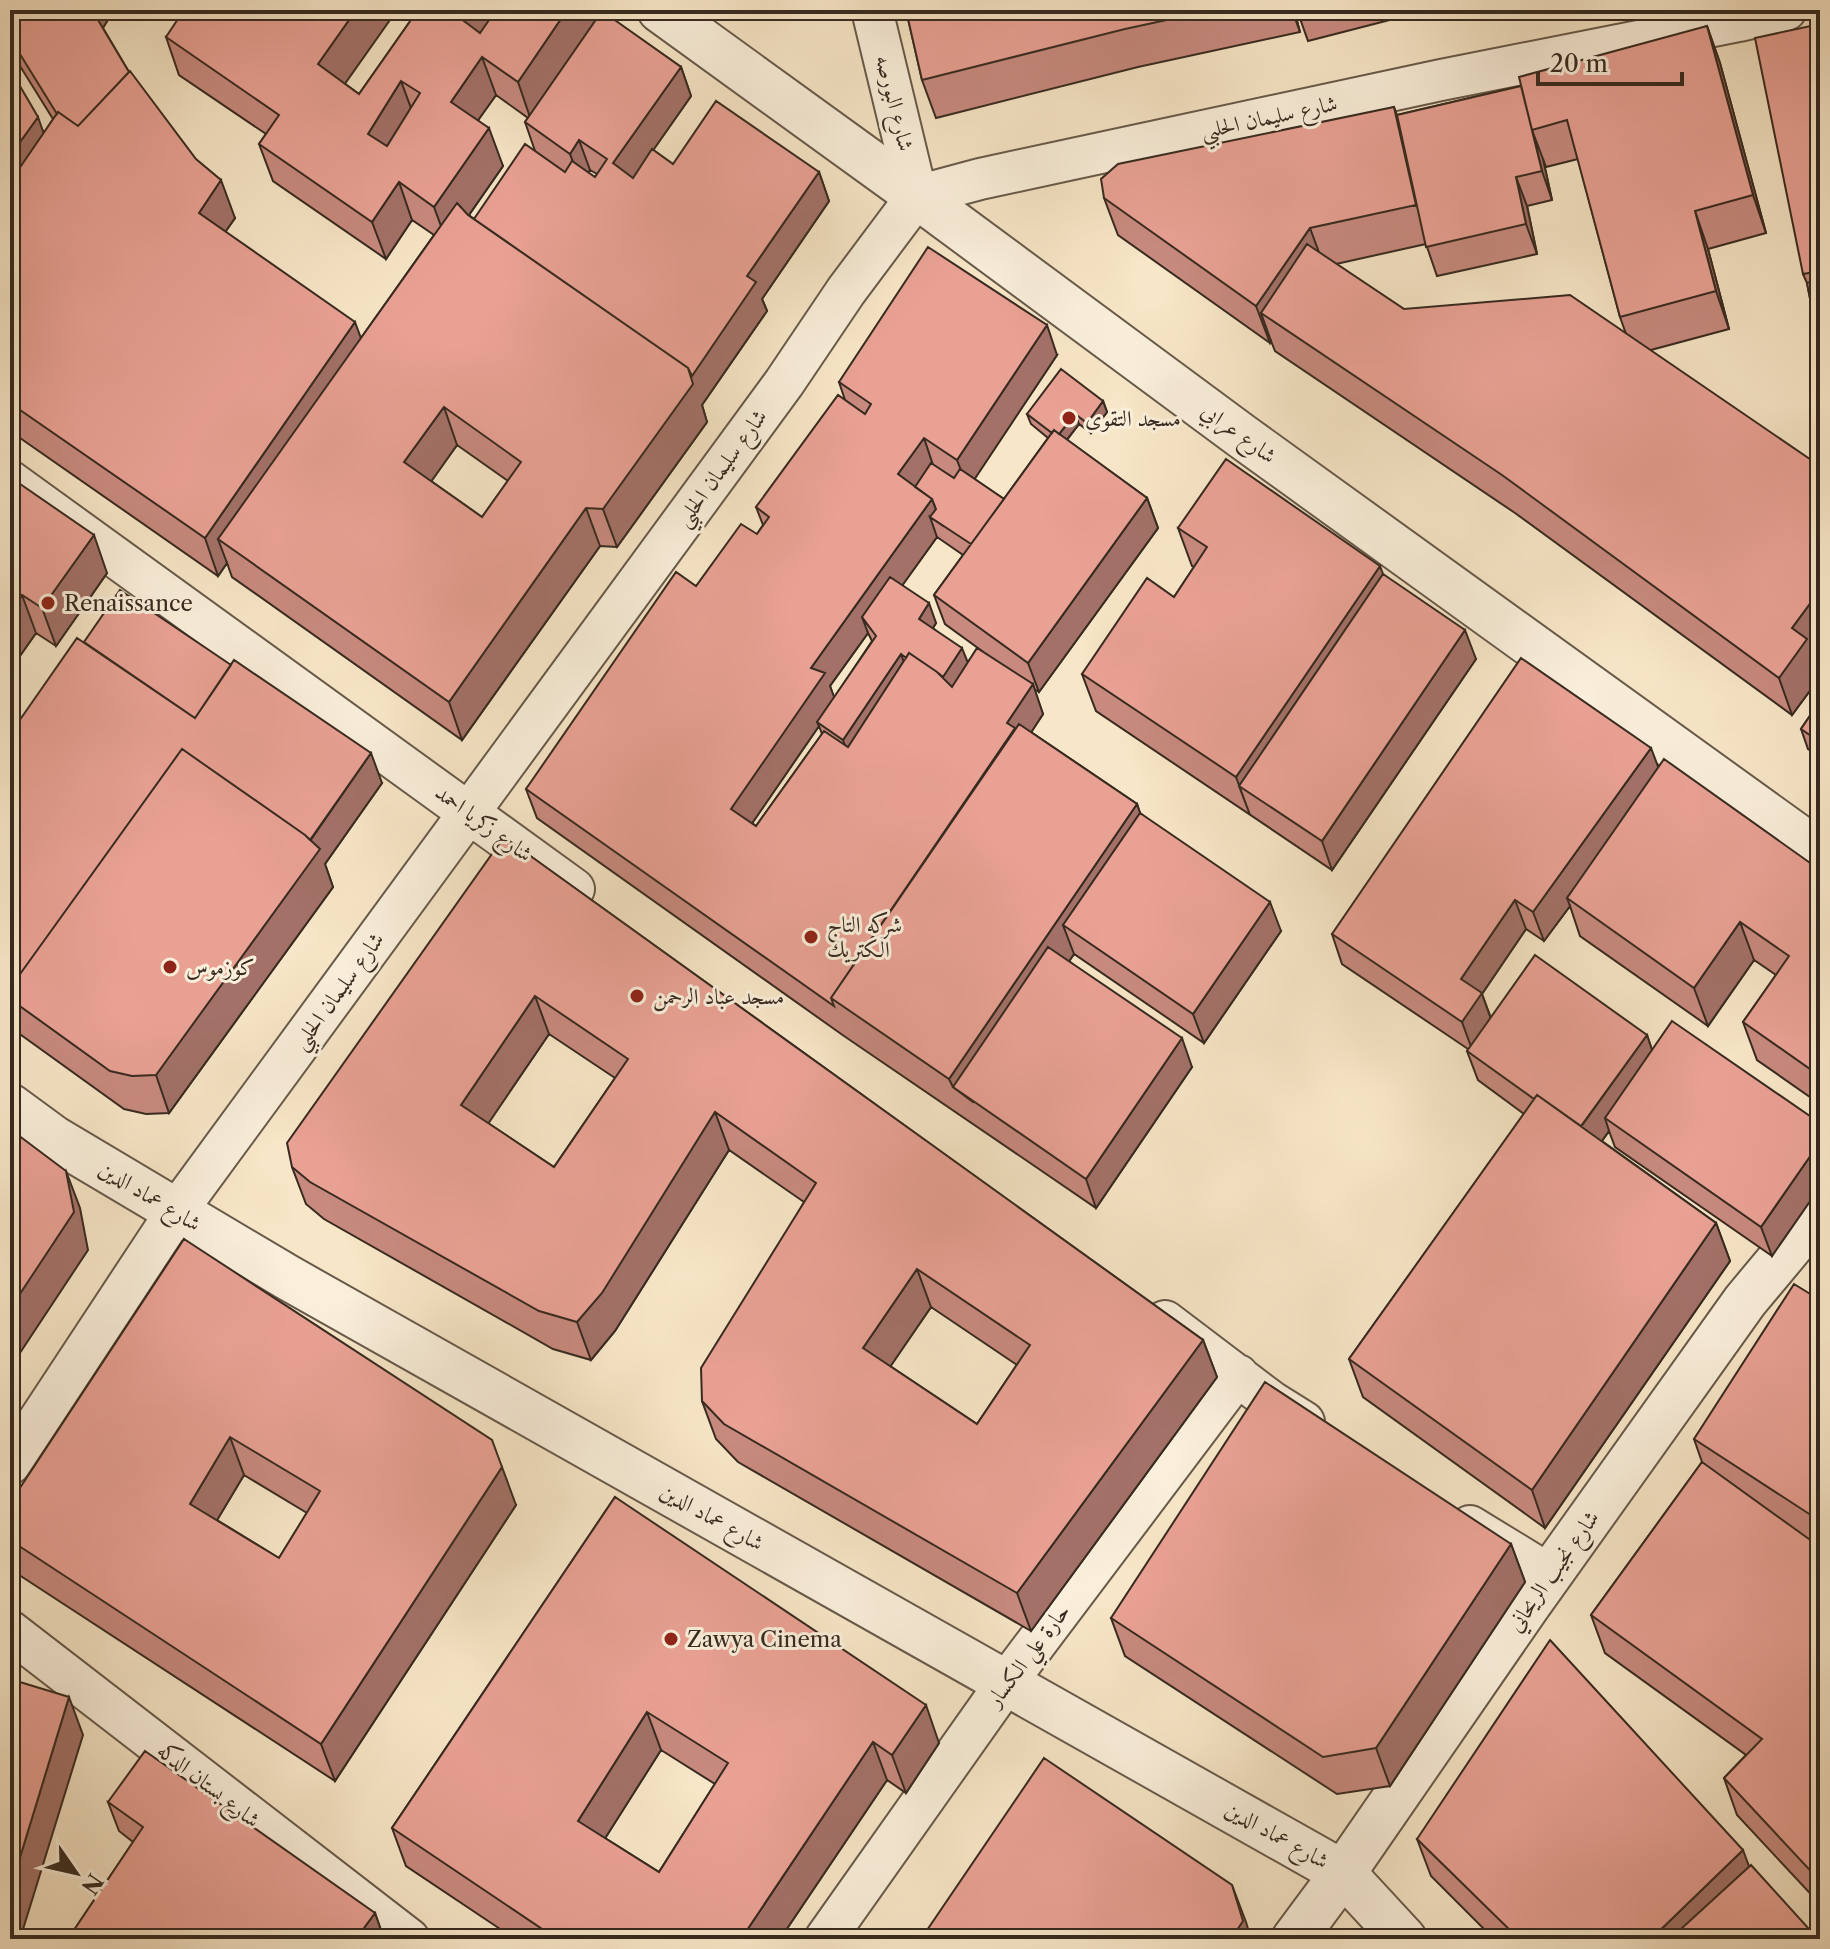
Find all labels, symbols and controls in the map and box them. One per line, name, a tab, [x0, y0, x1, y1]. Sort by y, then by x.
scale bar	[1538, 36, 1682, 86]
text: 20 m	[1550, 49, 1608, 78]
street label: شارع البورصه	[865, 52, 920, 155]
street label: شارع سليمان الحلبي	[1198, 89, 1341, 151]
street label: شارع عرابي	[1193, 397, 1282, 473]
street label: شارع سليمان الحلبي	[669, 404, 778, 536]
place label: مسجد التقوى	[1085, 405, 1181, 432]
marker: مسجد التقوى	[1060, 409, 1078, 427]
place label: Renaissance	[64, 590, 193, 617]
marker: Renaissance	[39, 594, 57, 612]
street label: شارع زكريا احمد	[427, 779, 538, 871]
place label: شركه التاج الكتريك	[827, 911, 902, 963]
street label: شارع سليمان الحلبي	[286, 927, 395, 1059]
marker: شركه التاج الكتريك	[802, 928, 820, 946]
place label: كوزموس	[186, 954, 255, 981]
marker: كوزموس	[161, 958, 179, 976]
place label: مسجد عباد الرحمن	[653, 983, 784, 1012]
marker: مسجد عباد الرحمن	[628, 987, 646, 1005]
street label: شارع عماد الدين	[91, 1155, 206, 1241]
street label: شارع عماد الدين	[653, 1477, 769, 1561]
street label: شارع نجيب الريحاني	[1501, 1505, 1609, 1640]
street label: حارة علي الكسار	[979, 1598, 1082, 1718]
place label: Zawya Cinema	[687, 1626, 842, 1653]
marker: Zawya Cinema	[662, 1630, 680, 1648]
street label: شارع بستان الدكه	[149, 1737, 266, 1837]
street label: شارع عماد الدين	[1218, 1795, 1334, 1879]
north arrow	[36, 1833, 116, 1913]
text: N	[76, 1868, 109, 1899]

